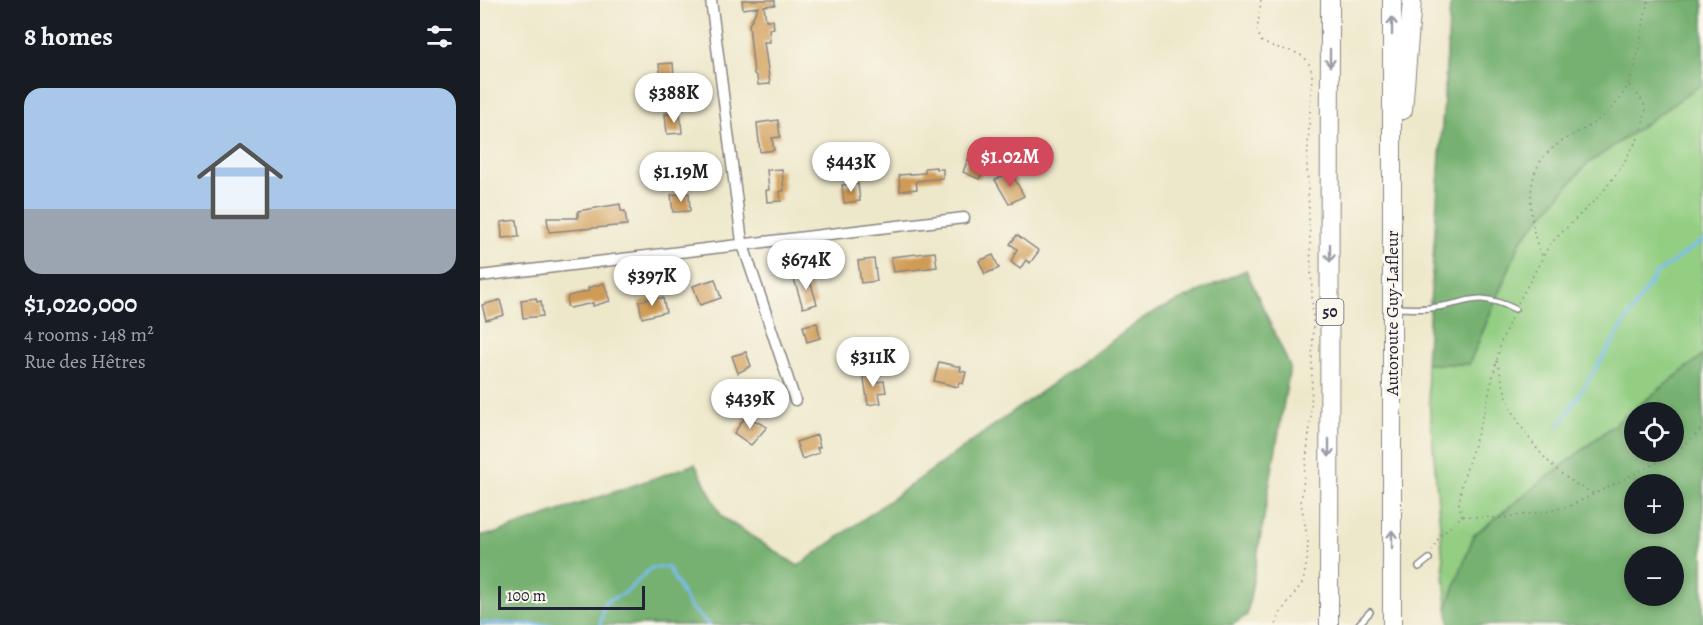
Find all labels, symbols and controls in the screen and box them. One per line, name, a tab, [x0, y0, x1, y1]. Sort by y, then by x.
one-way arrow	[1386, 16, 1398, 36]
text: 8 homes	[24, 19, 113, 54]
icon: filters	[423, 20, 456, 53]
one-way arrow	[1324, 48, 1336, 68]
pin: $388K	[632, 73, 716, 124]
text: $388K	[649, 79, 699, 106]
icon: home	[186, 127, 294, 235]
pin: $1.02M	[961, 137, 1059, 188]
pin: $443K	[809, 142, 893, 193]
text: $1.02M	[981, 143, 1039, 170]
text: $443K	[826, 148, 876, 175]
pin: $1.19M	[632, 152, 730, 203]
text: $1.19M	[653, 158, 709, 185]
street label: Autoroute Guy-Lafleur	[1380, 230, 1404, 397]
pin: $674K	[764, 240, 848, 291]
one-way arrow	[1324, 243, 1336, 263]
text: $674K	[781, 246, 831, 273]
pin: $397K	[610, 256, 694, 307]
text: $397K	[628, 262, 676, 289]
text: $1,020,000	[24, 286, 137, 321]
road number: 50	[1316, 299, 1344, 325]
text: 4 rooms · 148 m²	[24, 321, 154, 348]
pin: $311K	[831, 337, 915, 388]
text: $311K	[850, 343, 896, 370]
text: Rue des Hêtres	[24, 348, 146, 375]
pin: $439K	[708, 379, 792, 430]
text: $439K	[725, 385, 775, 412]
map controls	[1624, 402, 1684, 606]
button: locate	[1624, 402, 1684, 462]
one-way arrow	[1323, 438, 1335, 458]
button: +	[1624, 474, 1684, 534]
one-way arrow	[1386, 530, 1398, 550]
button: −	[1624, 546, 1684, 606]
scale bar	[498, 583, 645, 610]
text: 100 m	[507, 585, 546, 607]

